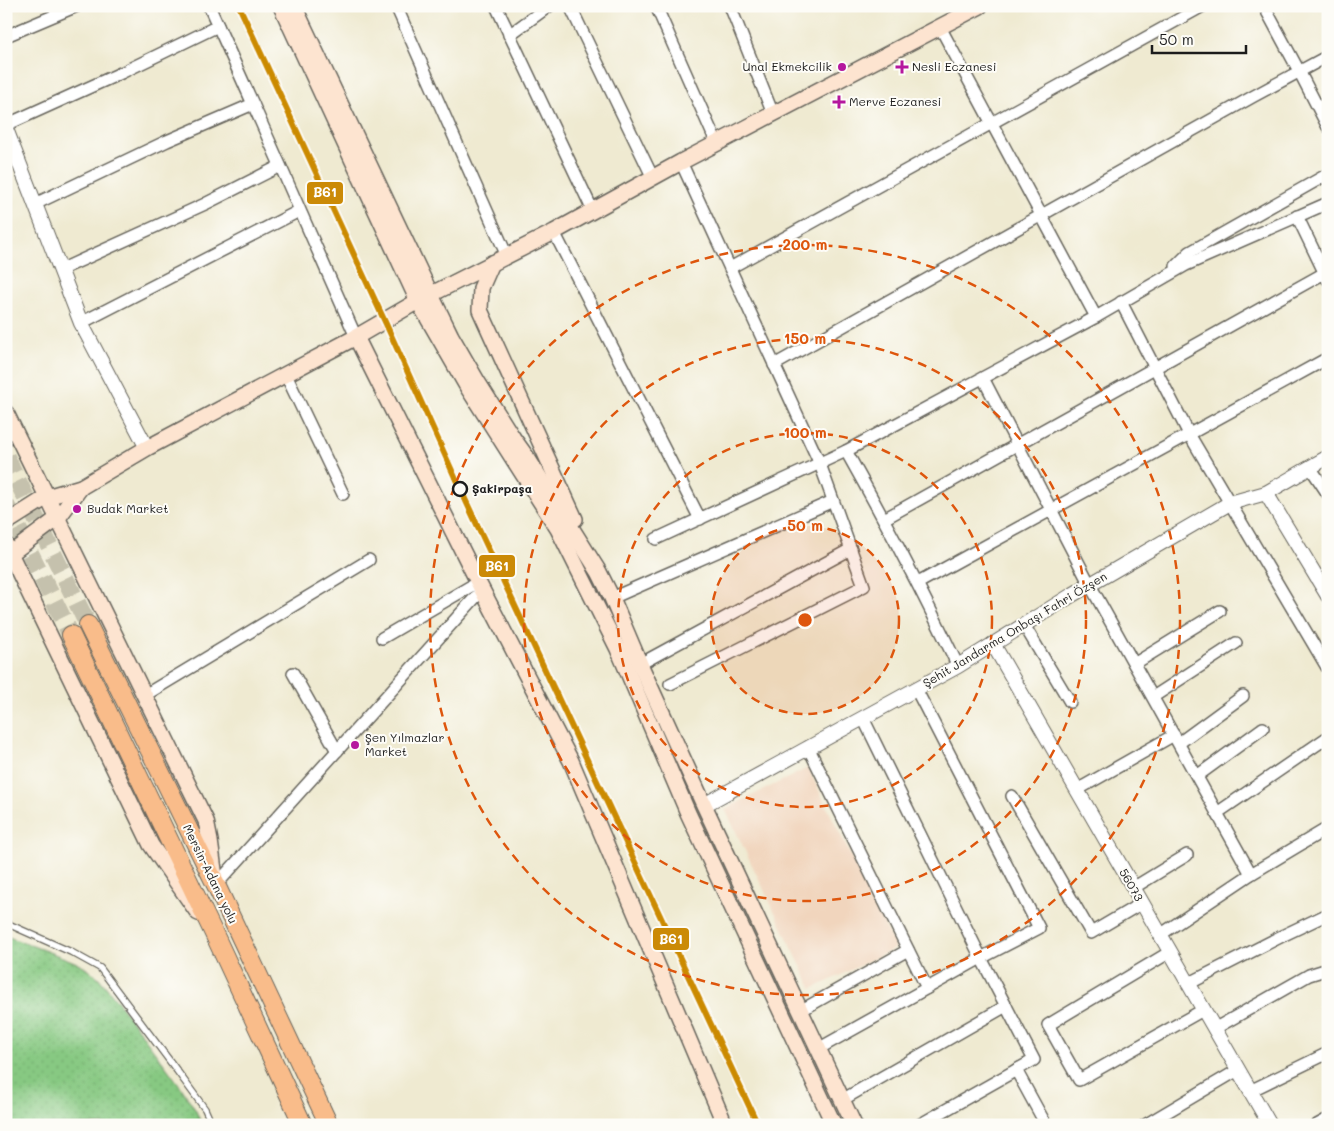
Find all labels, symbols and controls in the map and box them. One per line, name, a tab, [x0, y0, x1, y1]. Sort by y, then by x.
scale bar	[1152, 22, 1245, 54]
text: 50 m	[1159, 29, 1194, 49]
place label: Unal Ekmekcilik	[743, 58, 832, 74]
place label: Nesli Eczanesi	[912, 58, 996, 74]
marker: Unal Ekmekcilik	[836, 61, 848, 73]
marker: Nesli Eczanesi	[896, 61, 908, 73]
place label: Merve Eczanesi	[849, 93, 941, 109]
marker: Merve Eczanesi	[833, 96, 845, 108]
line badge: B61	[306, 181, 344, 205]
text: B61	[313, 182, 337, 201]
text: 200 m	[783, 234, 828, 254]
text: 150 m	[784, 328, 826, 348]
text: 100 m	[783, 422, 827, 442]
place label: Şakirpaşa	[472, 480, 532, 497]
marker: Şakirpaşa	[452, 481, 468, 497]
place label: Budak Market	[87, 500, 168, 516]
marker: Budak Market	[71, 503, 83, 515]
text: 50 m	[787, 515, 823, 535]
line badge: B61	[478, 554, 516, 578]
text: B61	[485, 556, 509, 575]
street label: Şehit Jandarma Onbaşı Fahri Özşen	[920, 568, 1109, 691]
centre of rings	[796, 611, 814, 629]
place label: Şen Yılmazlar Market	[365, 729, 445, 759]
marker: Şen Yılmazlar Market	[349, 739, 361, 751]
street label: Mersin-Adana yolu	[180, 821, 242, 926]
street label: 56073	[1116, 865, 1148, 904]
line badge: B61	[652, 927, 690, 951]
text: B61	[659, 929, 683, 948]

